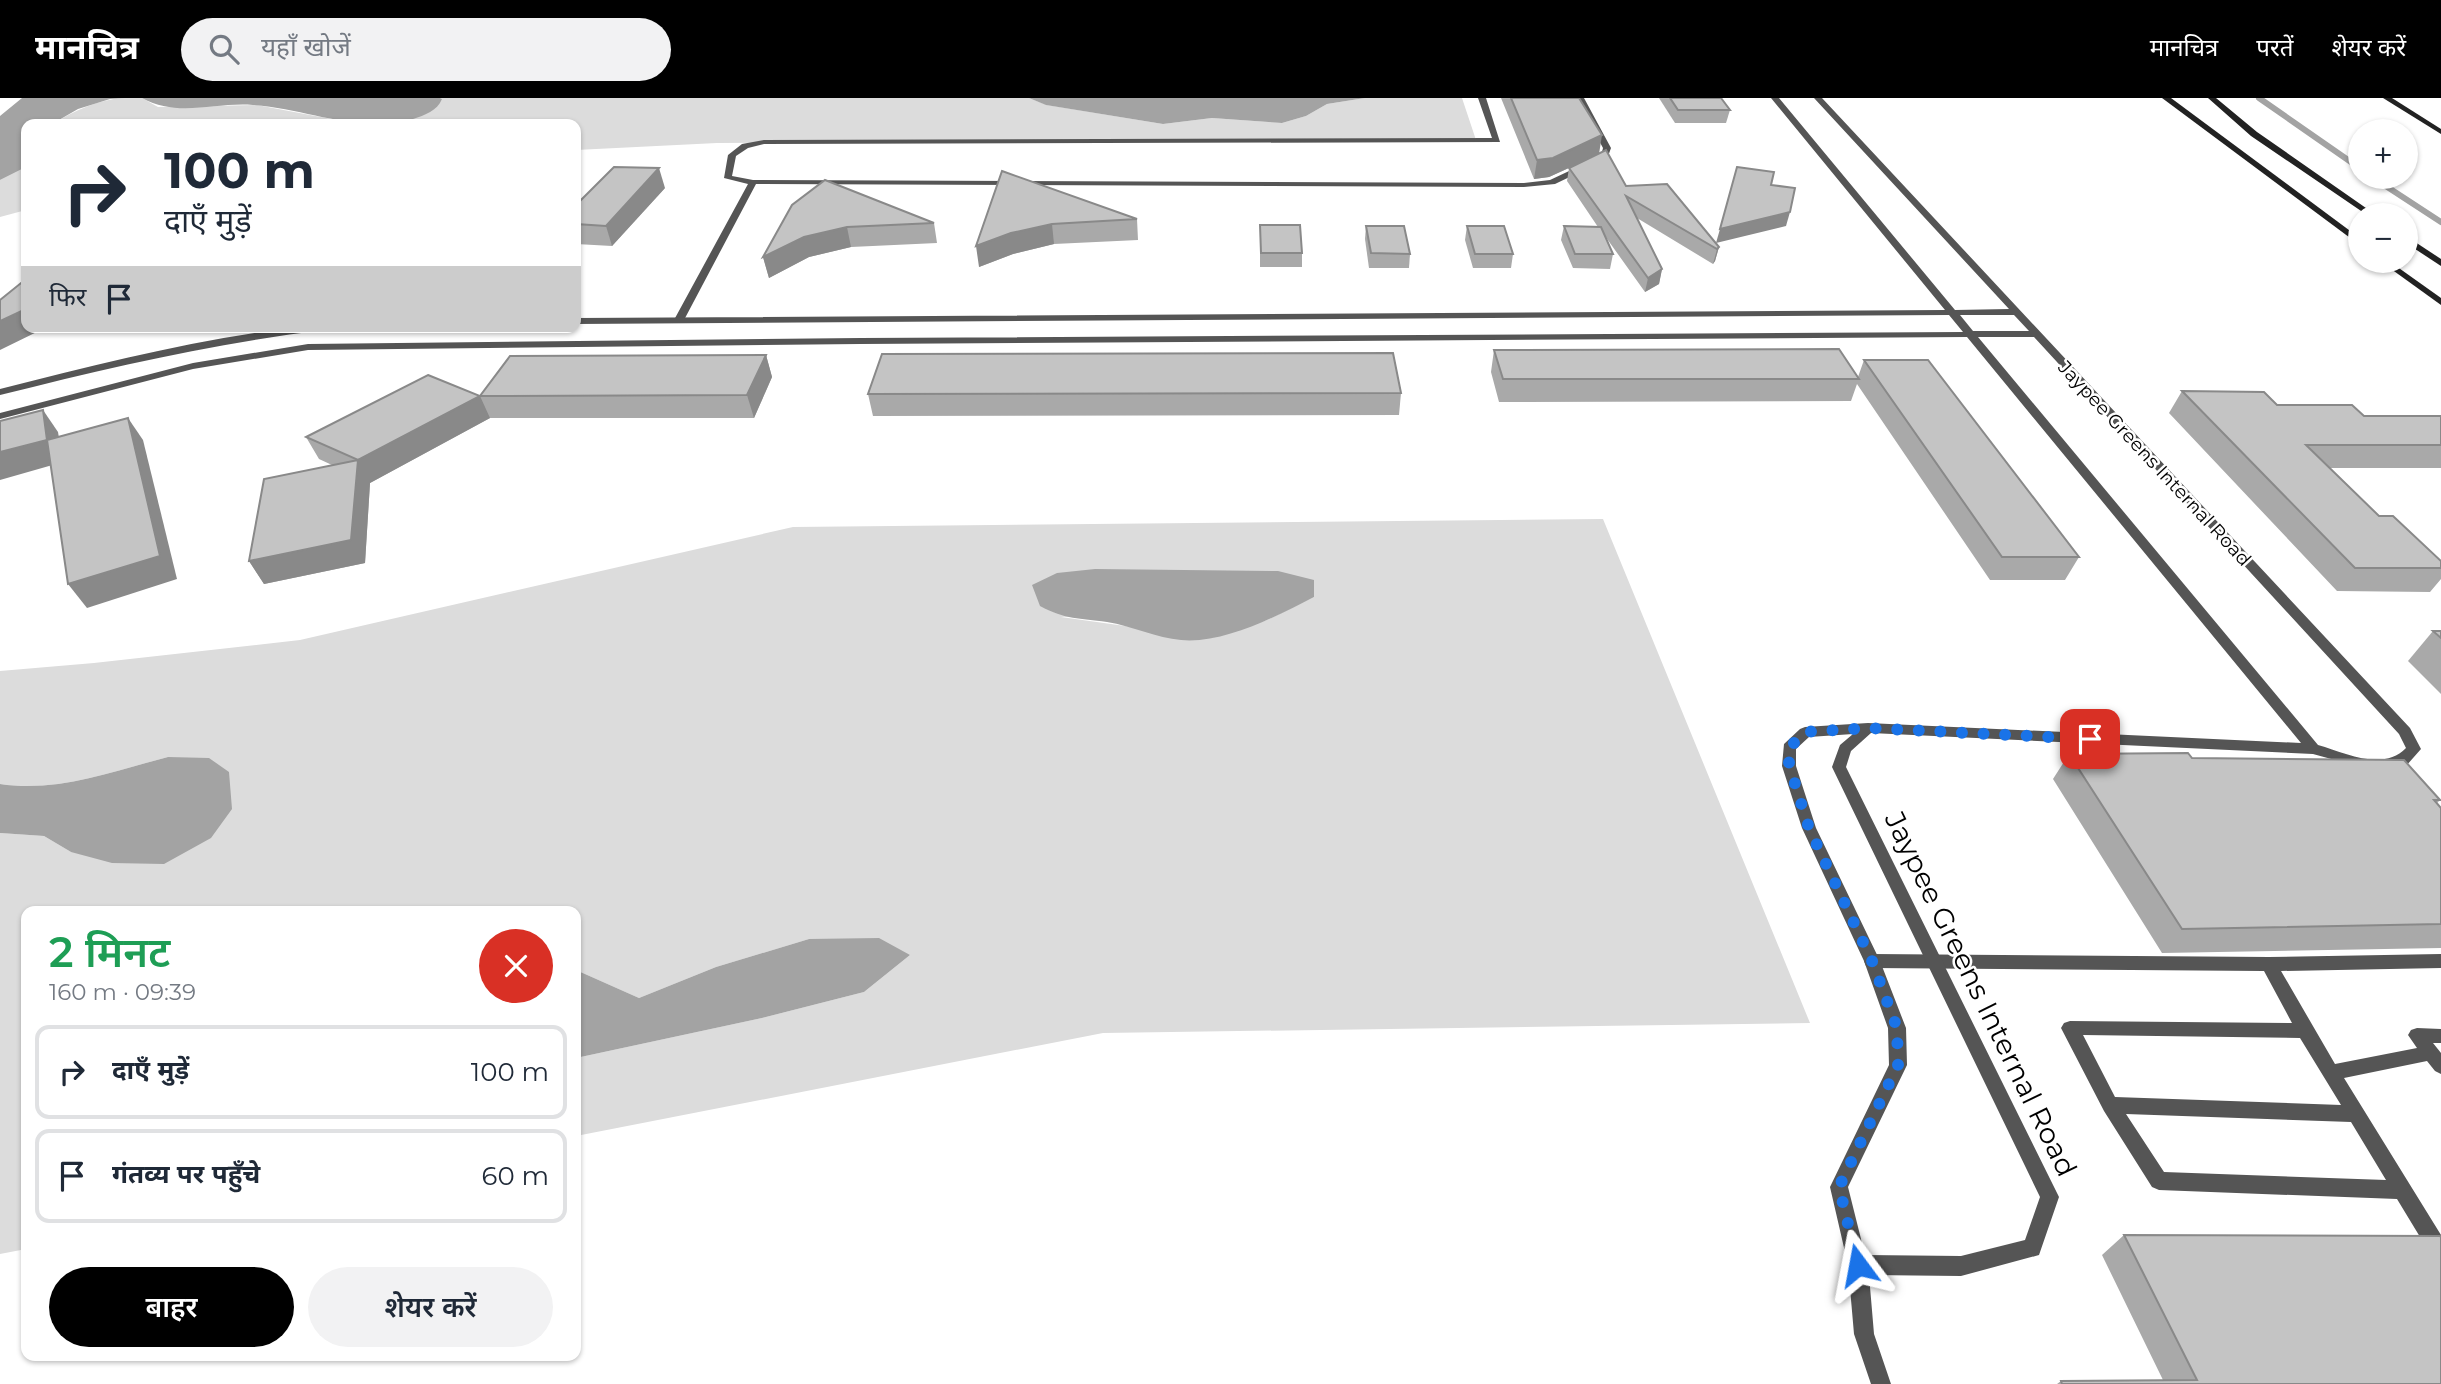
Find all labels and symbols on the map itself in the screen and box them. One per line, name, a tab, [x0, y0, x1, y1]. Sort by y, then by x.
street label: Jaypee Greens Internal Road	[2053, 355, 2256, 571]
pin	[2060, 709, 2120, 769]
street label: Jaypee Greens Internal Road	[1877, 805, 2084, 1182]
position arrow	[1821, 1228, 1895, 1302]

